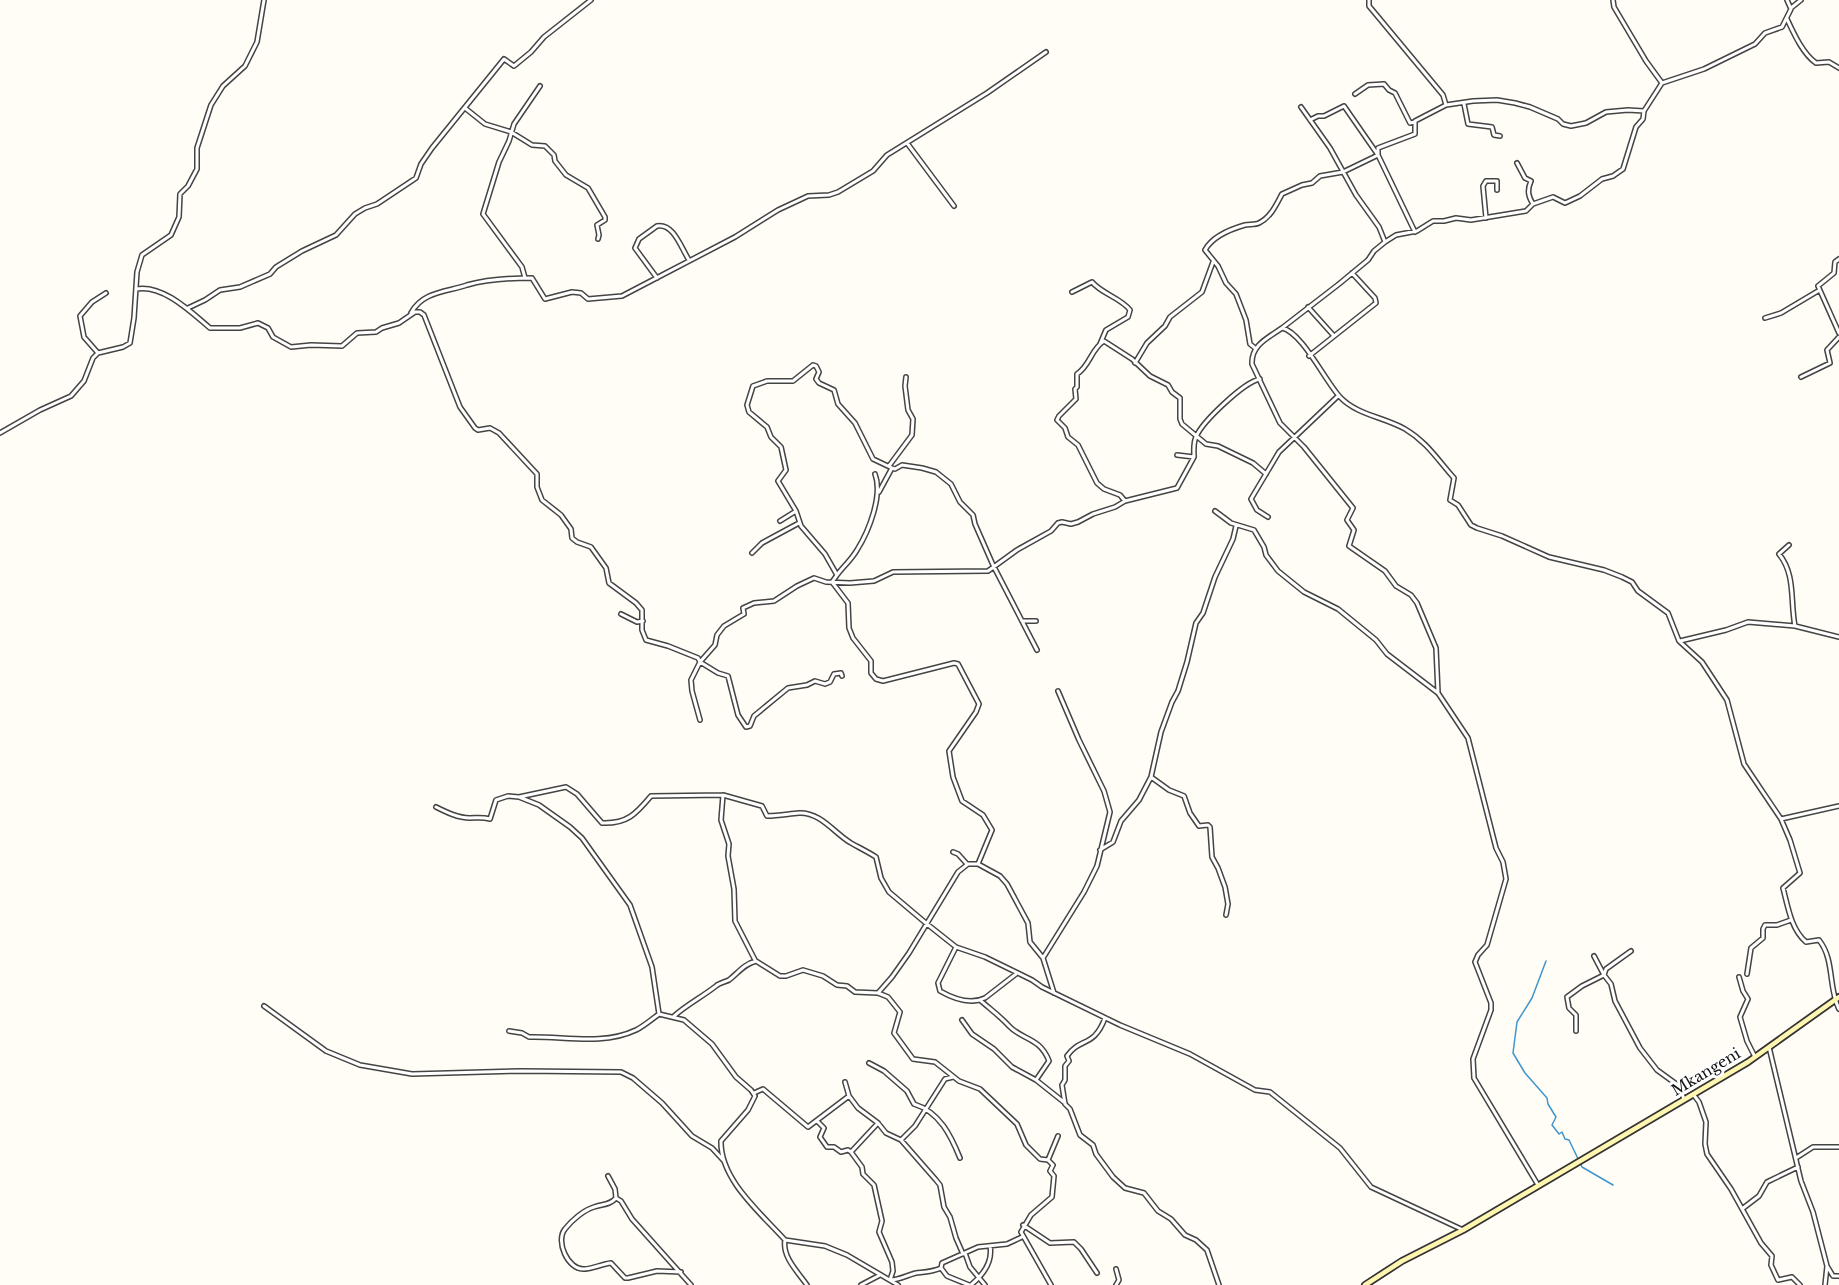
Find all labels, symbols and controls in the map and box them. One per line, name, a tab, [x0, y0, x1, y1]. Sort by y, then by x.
street label: Mkangeni	[1668, 1044, 1744, 1100]

